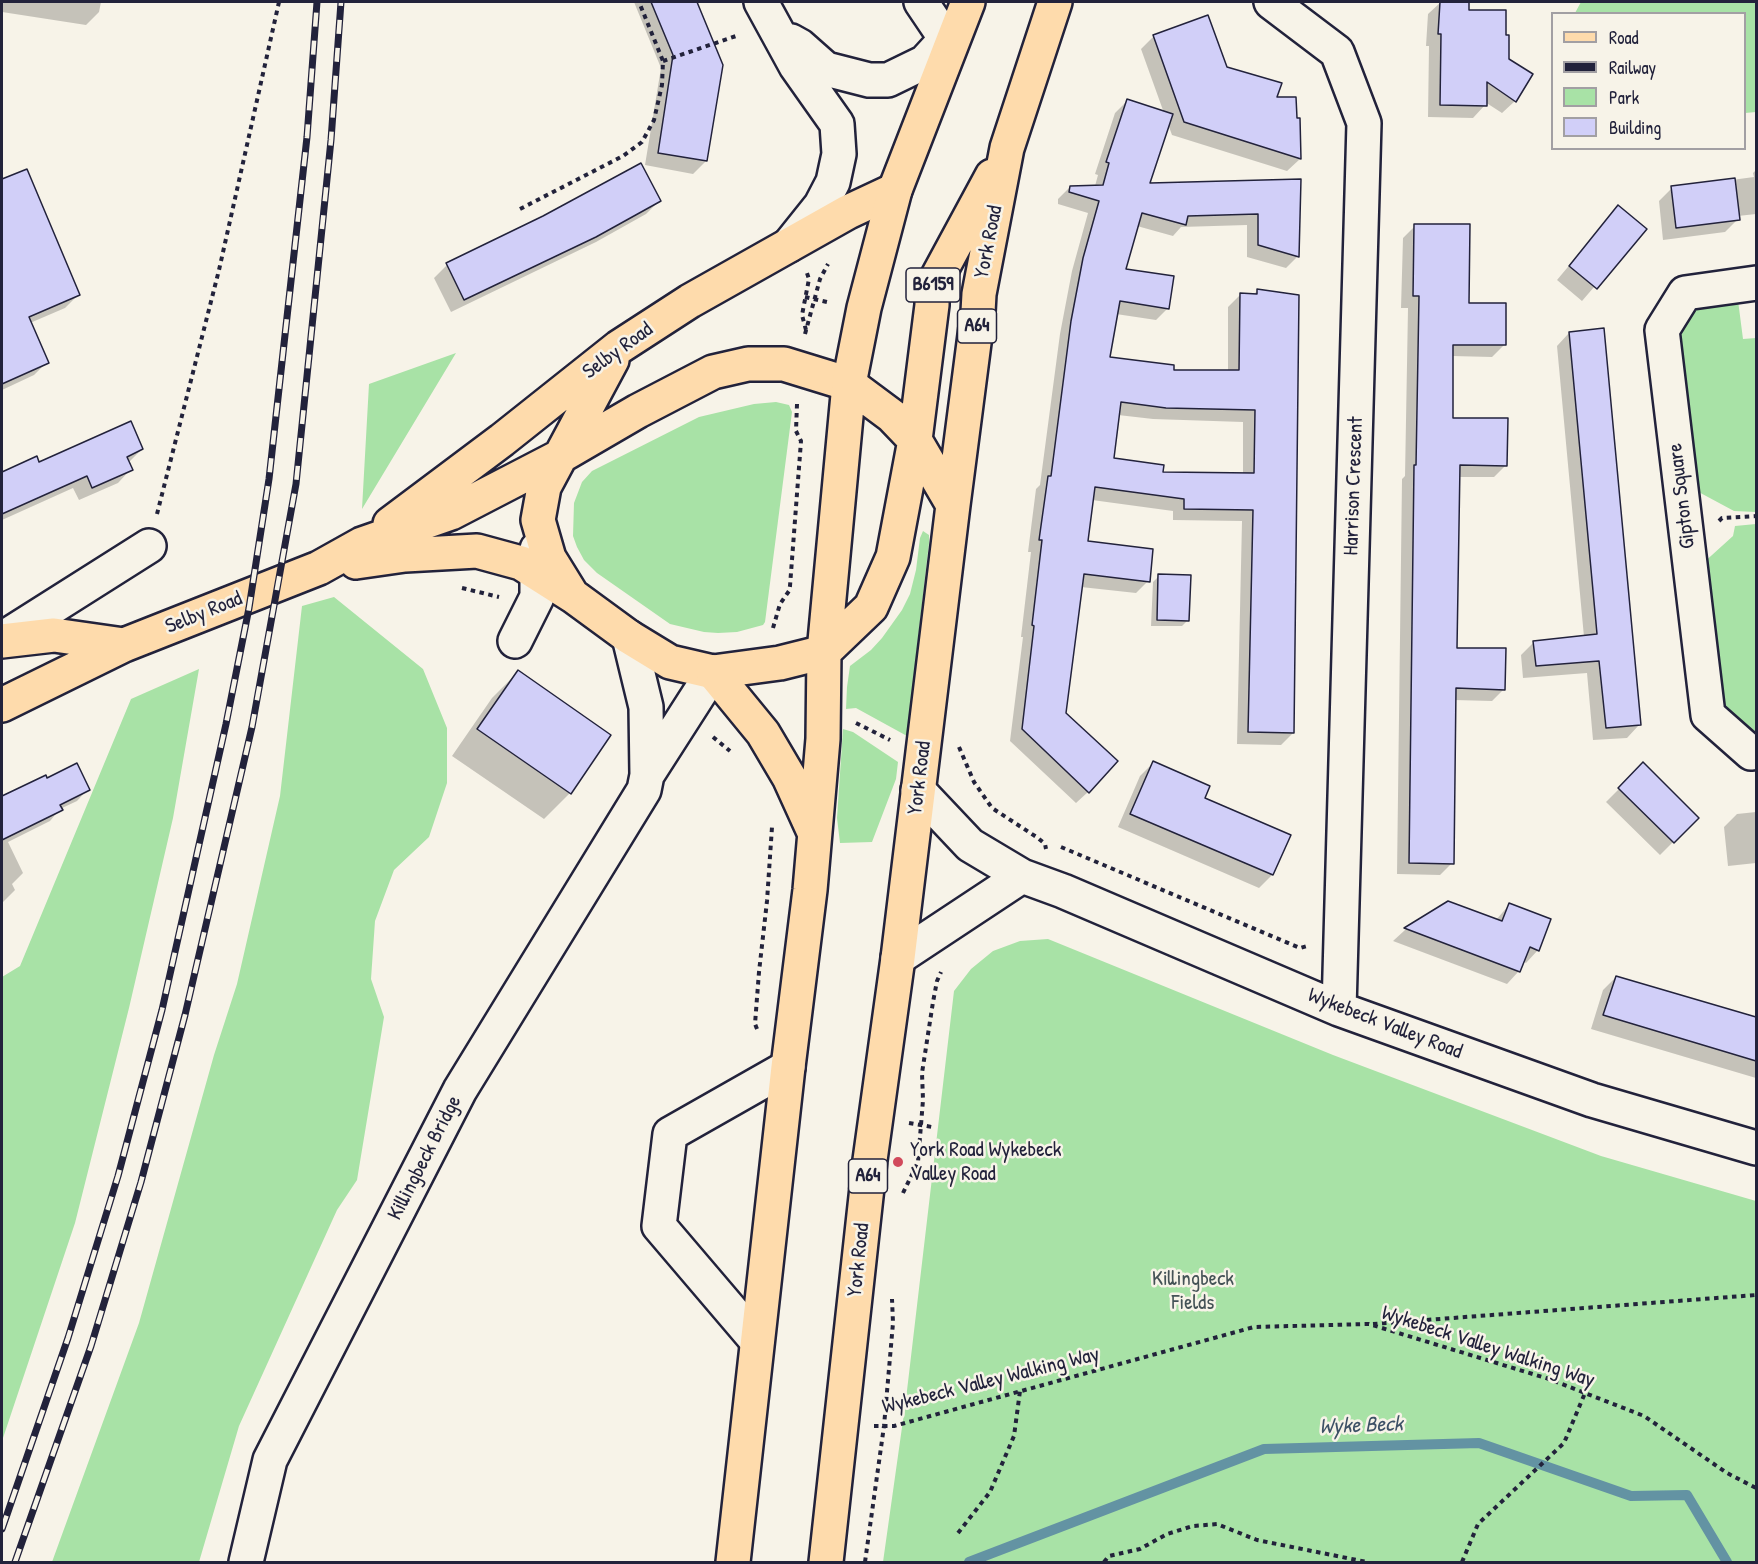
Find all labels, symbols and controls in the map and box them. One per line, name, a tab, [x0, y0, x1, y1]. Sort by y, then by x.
legend	[1551, 12, 1746, 150]
text: Road	[1609, 25, 1639, 50]
text: Railway	[1609, 55, 1656, 80]
text: Park	[1609, 85, 1639, 110]
text: Building	[1609, 115, 1661, 140]
street label: York Road	[970, 203, 1008, 281]
road number: B6159	[906, 268, 960, 302]
road number: A64	[958, 309, 996, 343]
street label: Selby Road	[578, 317, 658, 385]
street label: Harrison Crescent	[1339, 416, 1369, 556]
street label: Gipton Square	[1663, 442, 1701, 550]
street label: Selby Road	[162, 586, 246, 640]
street label: York Road	[903, 740, 937, 816]
street label: Wykebeck Valley Road	[1304, 983, 1466, 1065]
street label: Killingbeck Bridge	[383, 1092, 467, 1224]
place label: York Road Wykebeck Valley Road	[910, 1137, 1061, 1187]
marker: York Road Wykebeck Valley Road	[891, 1155, 905, 1169]
road number: A64	[848, 1159, 888, 1193]
street label: York Road	[843, 1222, 875, 1298]
park label: Killingbeck Fields	[1152, 1266, 1234, 1316]
street label: Wykebeck Valley Walking Way	[1378, 1301, 1598, 1393]
street label: Wykebeck Valley Walking Way	[880, 1342, 1102, 1420]
water label: Wyke Beck	[1319, 1411, 1403, 1441]

